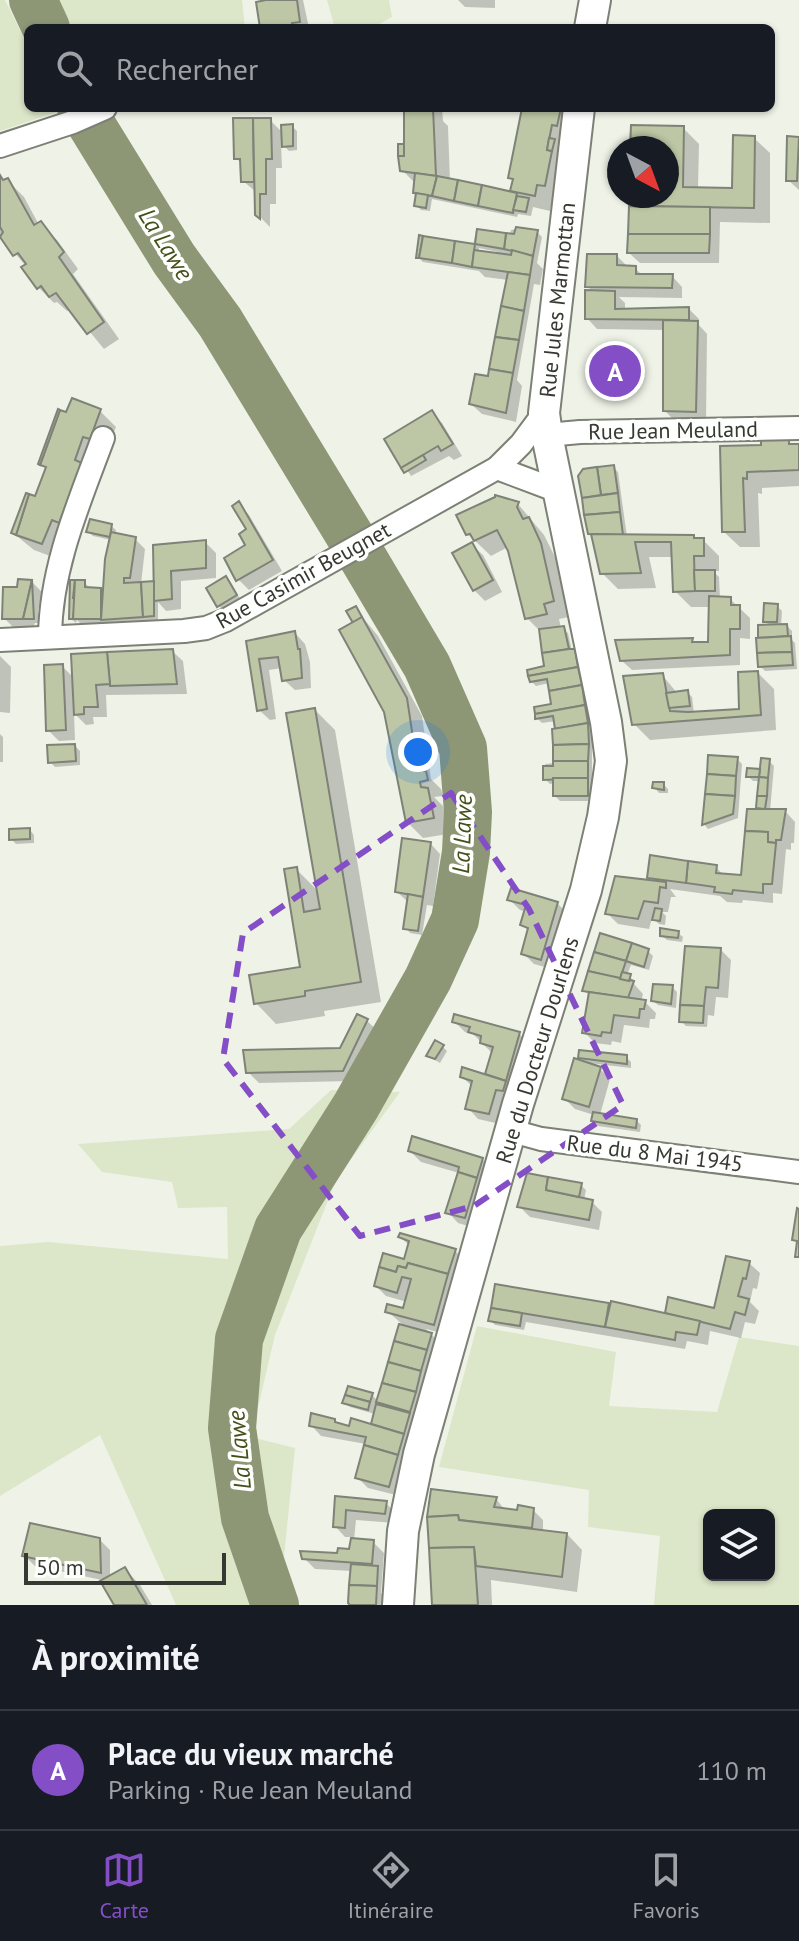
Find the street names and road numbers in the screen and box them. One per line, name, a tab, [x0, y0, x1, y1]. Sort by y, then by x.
street label: Rue Jules Marmottan	[533, 201, 581, 399]
street label: Rue Jean Meuland	[588, 415, 758, 445]
street label: Rue Casimir Beugnet	[211, 515, 396, 635]
street label: Rue du Docteur Dourlens	[489, 933, 585, 1167]
street label: Rue du 8 Mai 1945	[565, 1128, 745, 1178]

